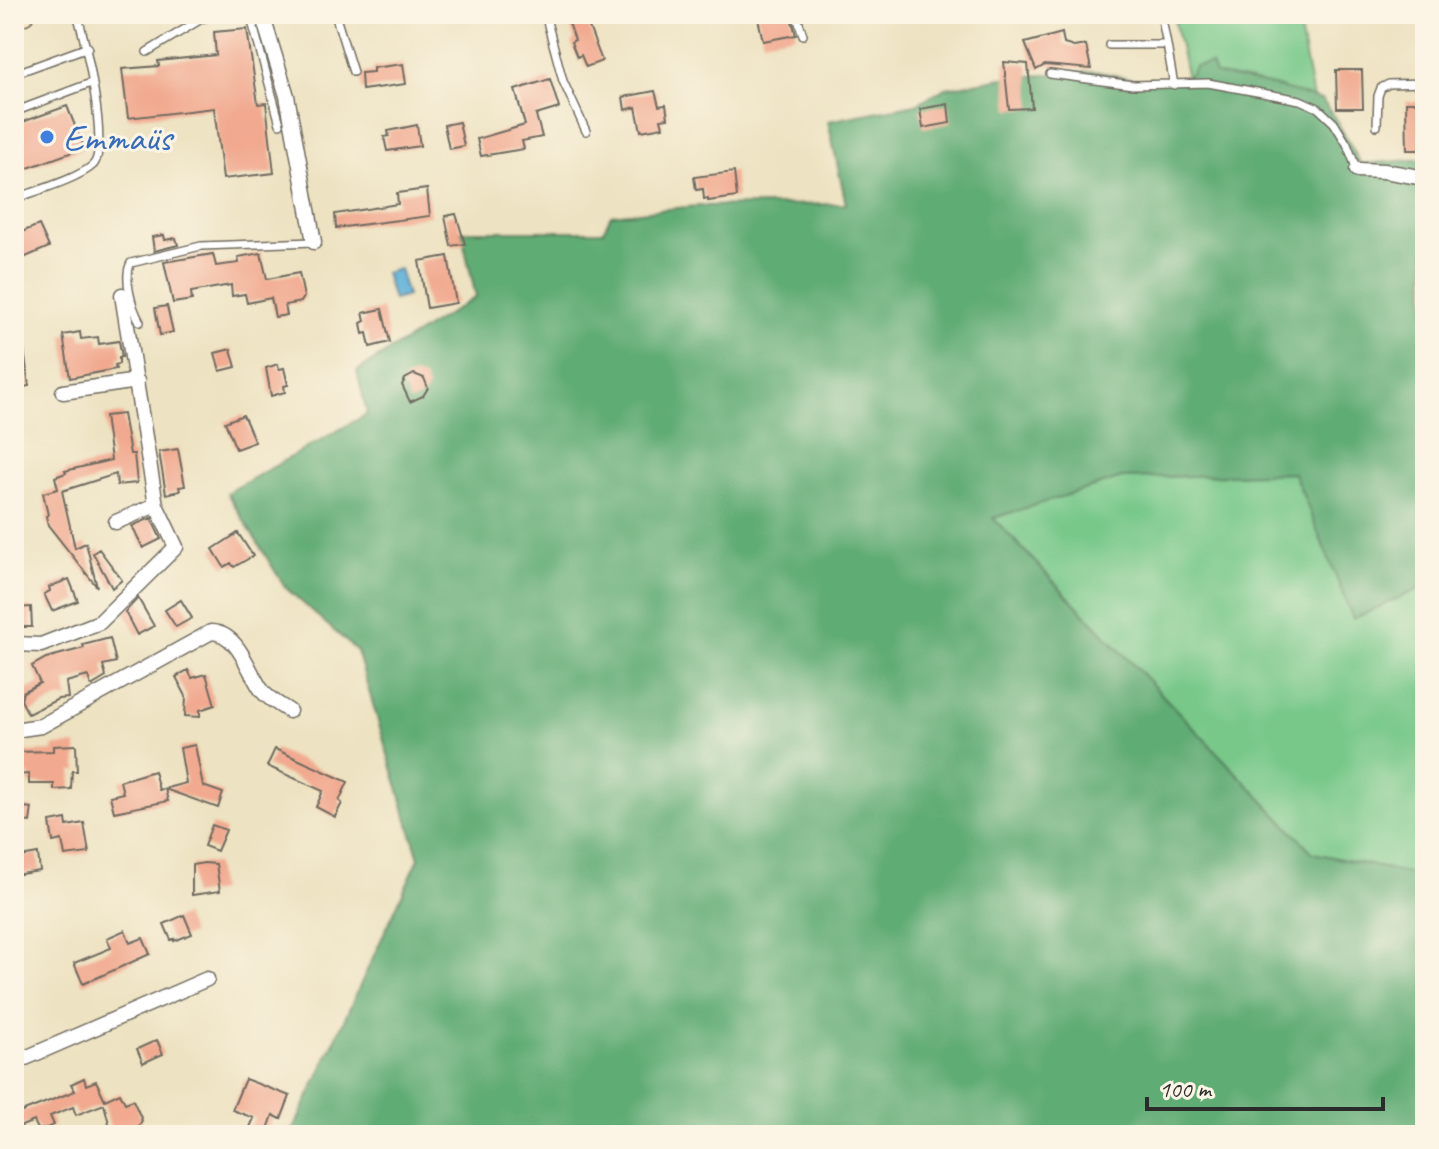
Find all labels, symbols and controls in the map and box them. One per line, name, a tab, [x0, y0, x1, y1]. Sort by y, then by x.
place label: Emmaüs	[63, 114, 175, 161]
marker: Emmaüs	[38, 128, 56, 146]
scale bar	[1147, 1061, 1383, 1111]
text: 100 m	[1159, 1074, 1213, 1104]

